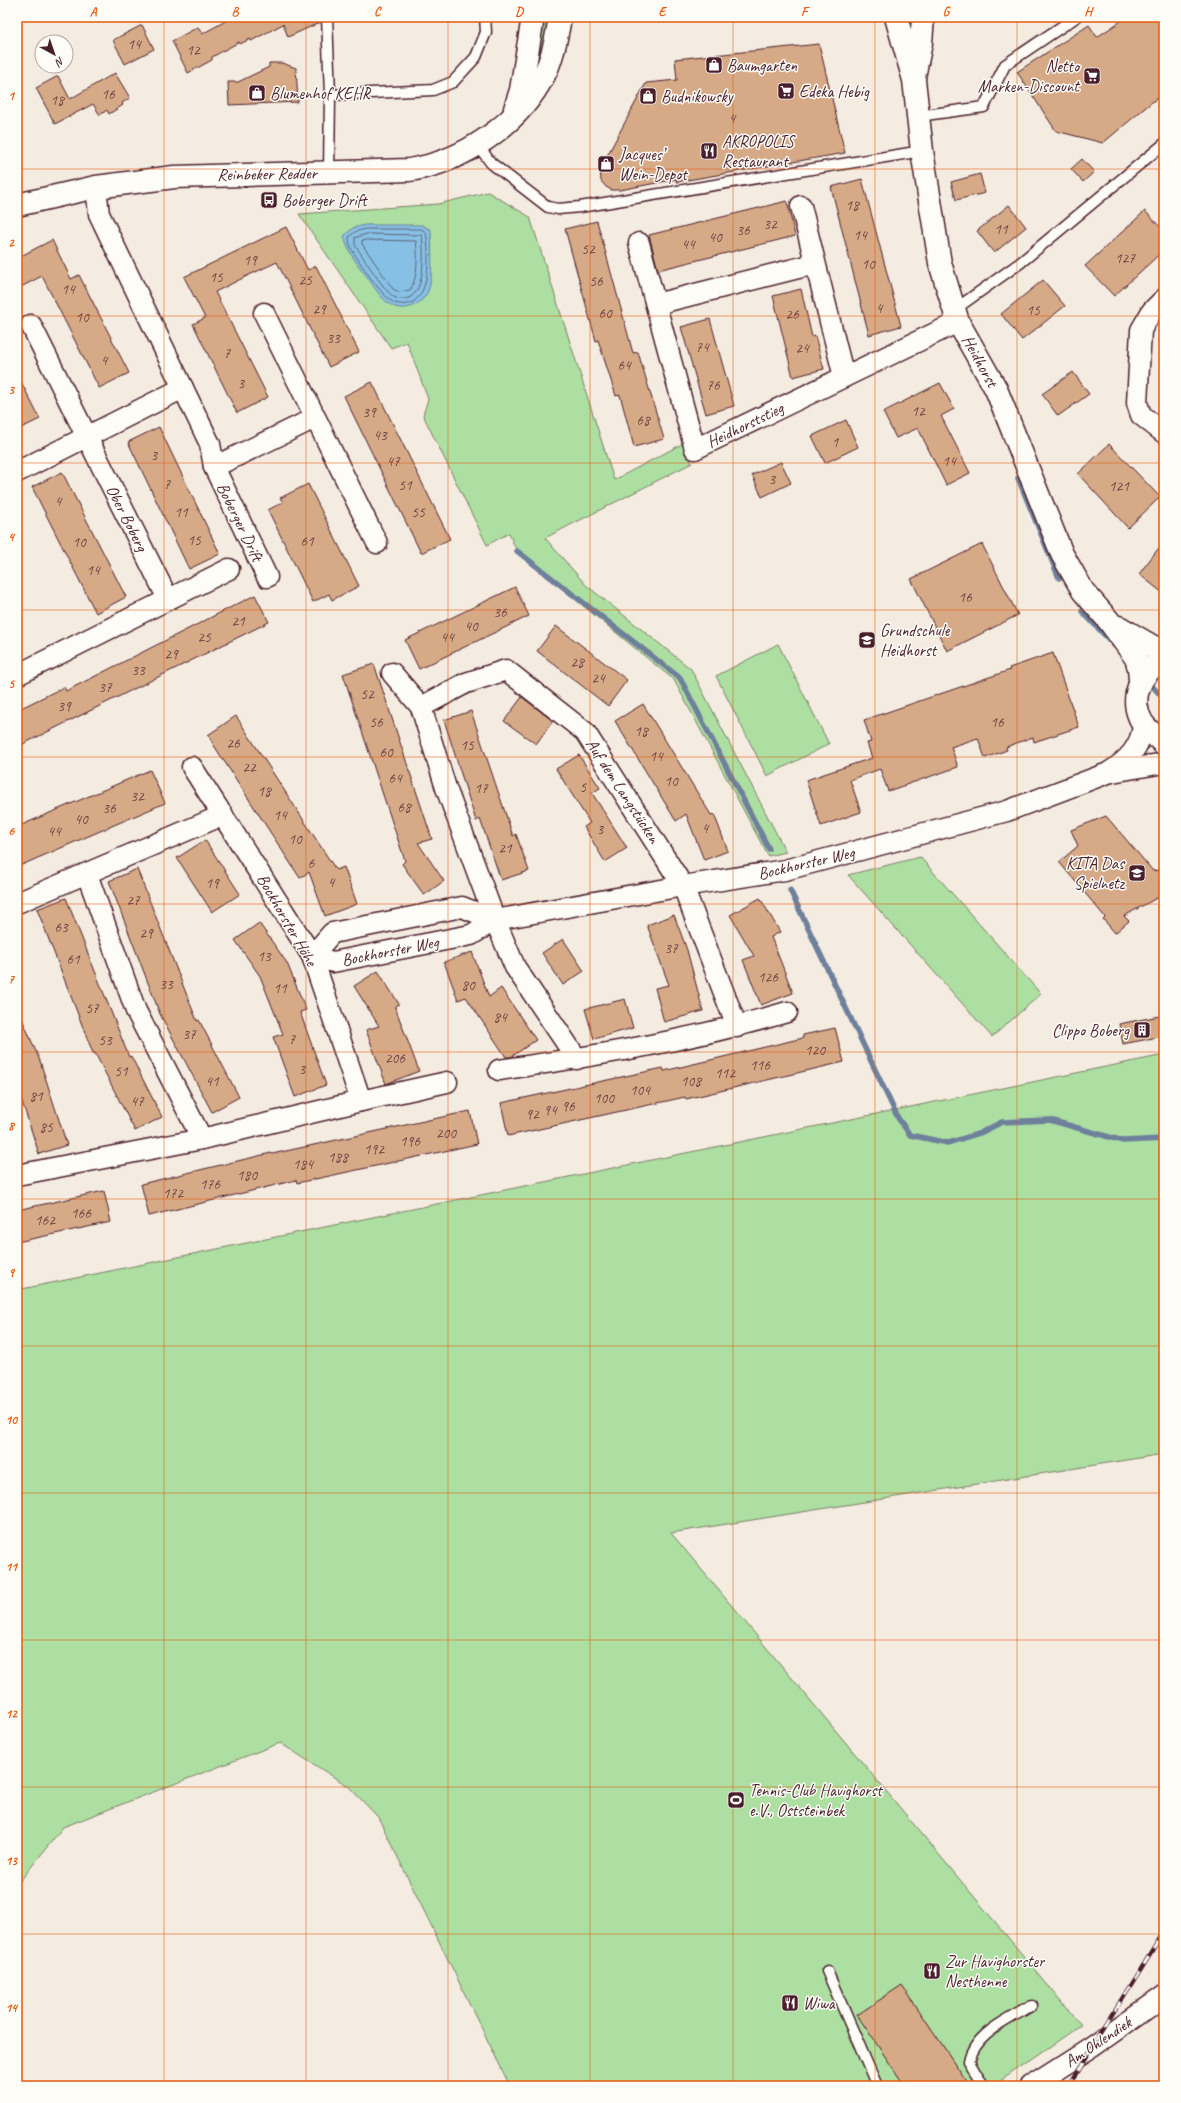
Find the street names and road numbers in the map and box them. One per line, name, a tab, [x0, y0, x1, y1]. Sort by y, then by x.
street label: Reinbeker Redder	[217, 163, 319, 185]
street label: Heidhorst	[957, 331, 1004, 393]
street label: Heidhorststieg	[703, 397, 788, 453]
street label: Boberger Drift	[212, 479, 269, 567]
street label: Ober Boberg	[101, 481, 153, 556]
street label: Auf dem Langstücken	[581, 735, 665, 848]
street label: Bockhorster Weg	[756, 841, 858, 884]
street label: Bockhorster Höhe	[252, 870, 323, 971]
street label: Bockhorster Weg	[340, 931, 442, 971]
street label: Am Ohlendiek	[1061, 2011, 1137, 2072]

